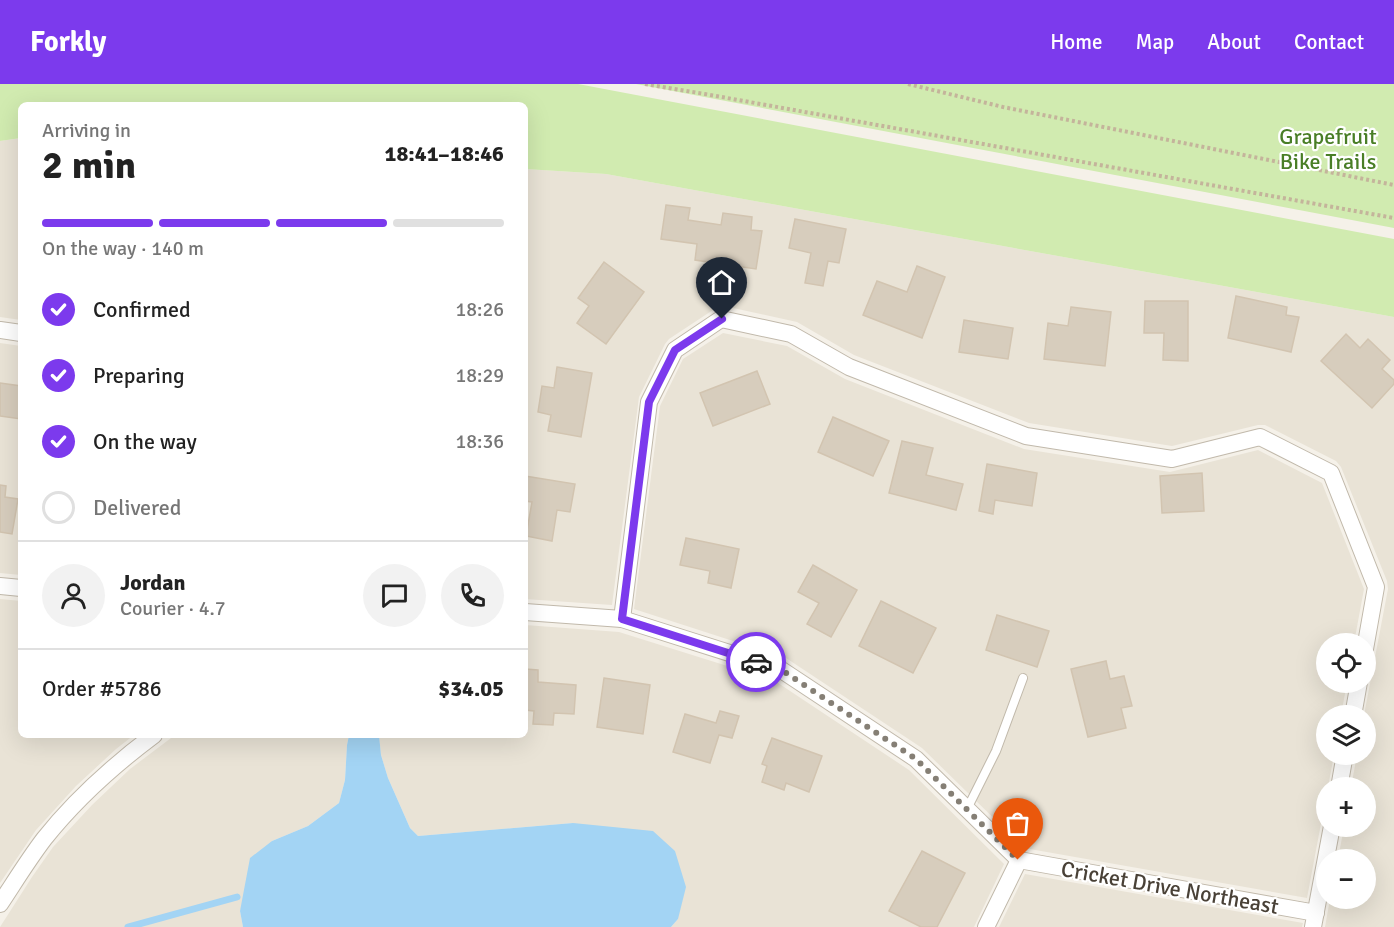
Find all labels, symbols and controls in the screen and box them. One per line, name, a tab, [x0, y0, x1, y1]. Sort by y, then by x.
text: Forkly	[30, 25, 106, 59]
text: Home	[1050, 29, 1103, 55]
text: Map	[1136, 29, 1174, 55]
text: About	[1207, 29, 1261, 55]
text: Contact	[1294, 29, 1364, 55]
text: Arriving in	[42, 118, 131, 143]
park label: Grapefruit Bike Trails	[1279, 123, 1377, 175]
text: 18:41–18:46	[385, 140, 504, 167]
text: 2 min	[42, 141, 136, 189]
text: On the way · 140 m	[42, 236, 204, 261]
pin	[696, 257, 747, 319]
icon: home	[705, 266, 738, 299]
icon: check	[42, 293, 75, 326]
text: Confirmed	[93, 296, 191, 323]
text: 18:26	[455, 297, 504, 322]
icon: check	[42, 359, 75, 392]
text: Preparing	[93, 362, 185, 389]
text: 18:29	[455, 363, 504, 388]
icon: check	[42, 425, 75, 458]
text: On the way	[93, 428, 197, 455]
text: 18:36	[455, 429, 504, 454]
text: Delivered	[93, 494, 181, 521]
button: person	[42, 564, 105, 627]
button: chat	[363, 564, 426, 627]
button: phone	[441, 564, 504, 627]
text: Jordan	[120, 569, 186, 596]
text: Courier · 4.7	[120, 596, 226, 621]
courier	[726, 632, 786, 692]
map controls	[1316, 633, 1376, 909]
button: locate	[1316, 633, 1376, 693]
icon: car	[740, 646, 773, 679]
text: Order #5786	[42, 675, 162, 702]
text: $34.05	[438, 675, 504, 702]
button: layers	[1316, 705, 1376, 765]
button: +	[1316, 777, 1376, 837]
pin	[992, 798, 1043, 860]
icon: bag	[1001, 807, 1034, 840]
button: −	[1316, 849, 1376, 909]
street label: Cricket Drive Northeast	[1059, 855, 1281, 920]

